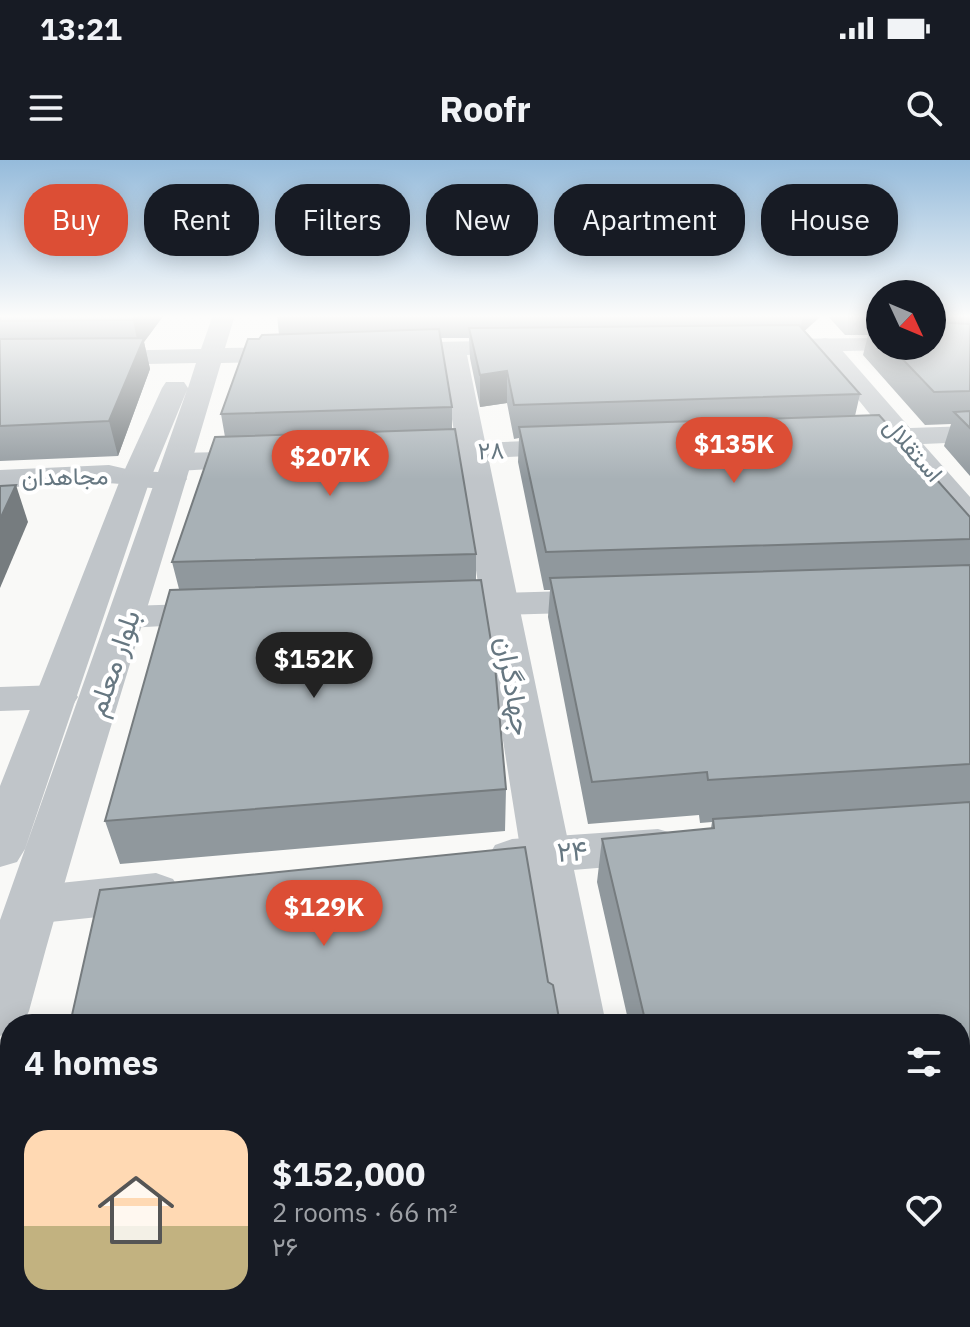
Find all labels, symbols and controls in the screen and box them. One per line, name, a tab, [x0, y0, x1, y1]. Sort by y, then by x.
text: 13:21	[40, 9, 122, 48]
text: Roofr	[439, 85, 531, 132]
icon: menu	[24, 86, 68, 130]
icon: search	[902, 86, 946, 130]
chip: Buy	[24, 184, 128, 256]
chip: Rent	[144, 184, 259, 256]
chip: Filters	[275, 184, 410, 256]
chip: New	[426, 184, 538, 256]
chip: Apartment	[554, 184, 745, 256]
chip: House	[761, 184, 898, 256]
north arrow	[866, 280, 946, 360]
map controls	[866, 280, 946, 360]
street label: استقلال	[877, 410, 951, 488]
pin: $135K	[678, 417, 790, 485]
text: $135K	[694, 426, 774, 460]
pin: $207K	[274, 430, 386, 498]
street label: ۲۸	[477, 434, 505, 466]
text: $207K	[290, 439, 370, 473]
street label: مجاهدان	[21, 459, 109, 493]
street label: بلوار معلم	[77, 605, 149, 721]
pin: $152K	[258, 632, 370, 700]
street label: جهادگران	[488, 634, 541, 738]
text: $152K	[274, 641, 354, 675]
street label: ۲۴	[555, 831, 589, 870]
pin: $129K	[268, 880, 380, 948]
text: $129K	[284, 889, 364, 923]
text: 4 homes	[24, 1040, 159, 1084]
icon: filters	[902, 1040, 946, 1084]
text: $152,000	[272, 1151, 425, 1195]
icon: home	[88, 1162, 184, 1258]
icon: heart	[902, 1188, 946, 1232]
text: 2 rooms · 66 m²	[272, 1195, 457, 1229]
text: ۲۶	[272, 1229, 298, 1263]

